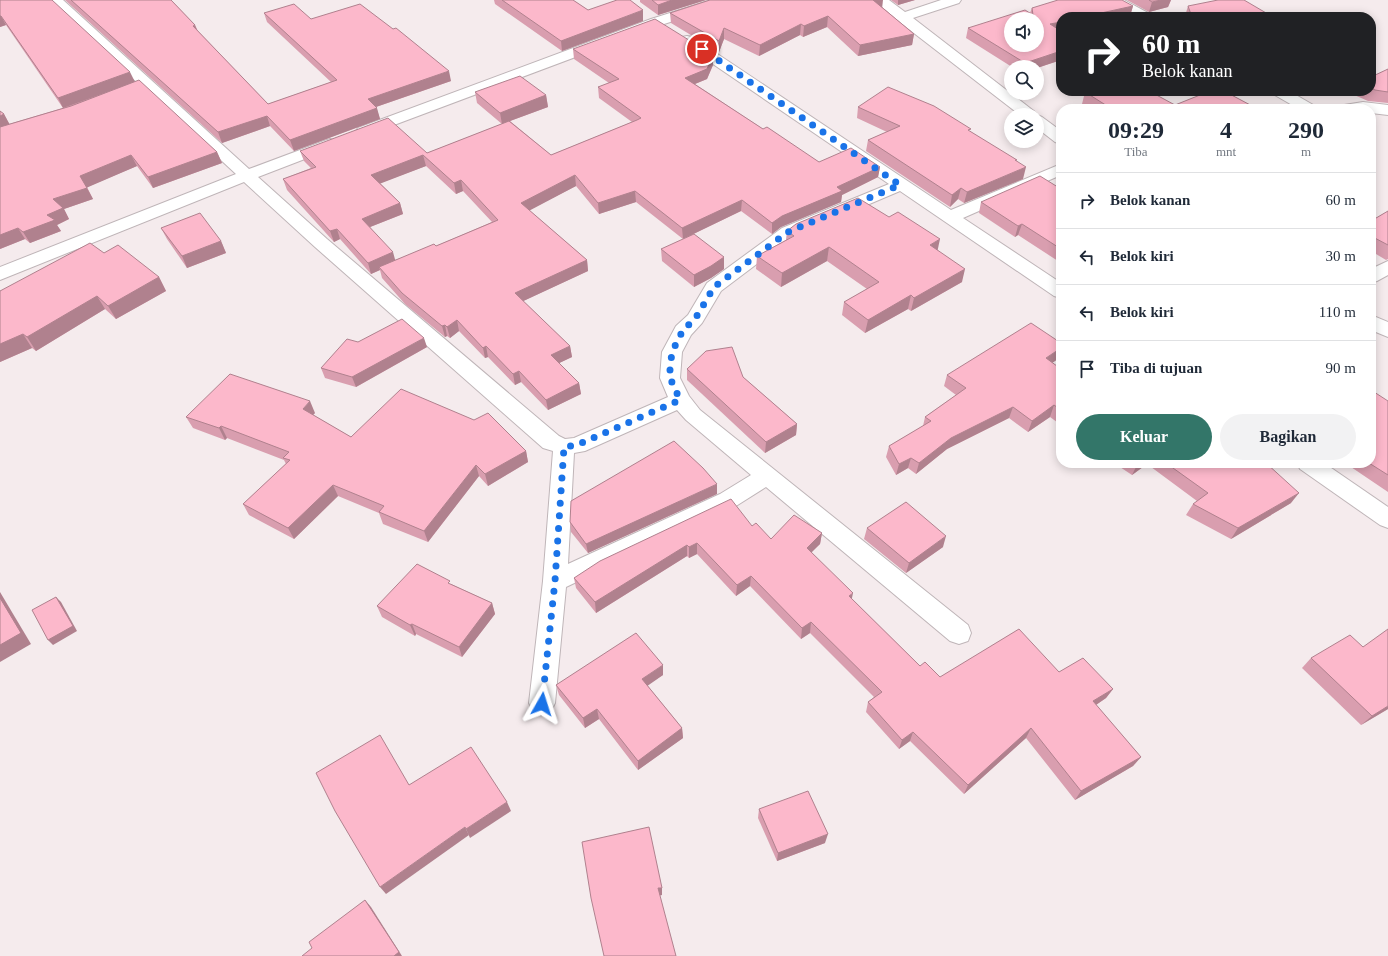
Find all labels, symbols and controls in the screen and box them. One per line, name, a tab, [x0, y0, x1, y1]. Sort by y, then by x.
map controls	[1004, 12, 1044, 148]
button: sound	[1004, 12, 1044, 52]
icon: right	[1076, 28, 1128, 80]
text: 60 m	[1142, 28, 1200, 59]
pin	[685, 32, 719, 66]
icon: arrive	[691, 38, 713, 60]
button: search	[1004, 60, 1044, 100]
text: Belok kanan	[1142, 61, 1232, 81]
button: layers	[1004, 108, 1044, 148]
text: 09:29	[1108, 117, 1164, 143]
text: 4	[1220, 117, 1232, 143]
text: 290	[1288, 117, 1324, 143]
text: Tiba	[1124, 144, 1148, 159]
text: mnt	[1216, 144, 1236, 159]
text: m	[1301, 144, 1311, 159]
icon: right	[1076, 190, 1098, 212]
text: Belok kanan	[1110, 192, 1190, 208]
text: 60 m	[1326, 192, 1356, 208]
icon: left	[1076, 246, 1098, 268]
text: Belok kiri	[1110, 248, 1174, 264]
text: 30 m	[1326, 248, 1356, 264]
icon: left	[1076, 302, 1098, 324]
text: Belok kiri	[1110, 304, 1174, 320]
text: 110 m	[1319, 304, 1356, 320]
icon: arrive	[1076, 358, 1098, 380]
text: Tiba di tujuan	[1110, 360, 1202, 376]
text: 90 m	[1326, 360, 1356, 376]
button: Keluar	[1076, 414, 1212, 460]
button: Bagikan	[1220, 414, 1356, 460]
position arrow	[521, 683, 563, 725]

